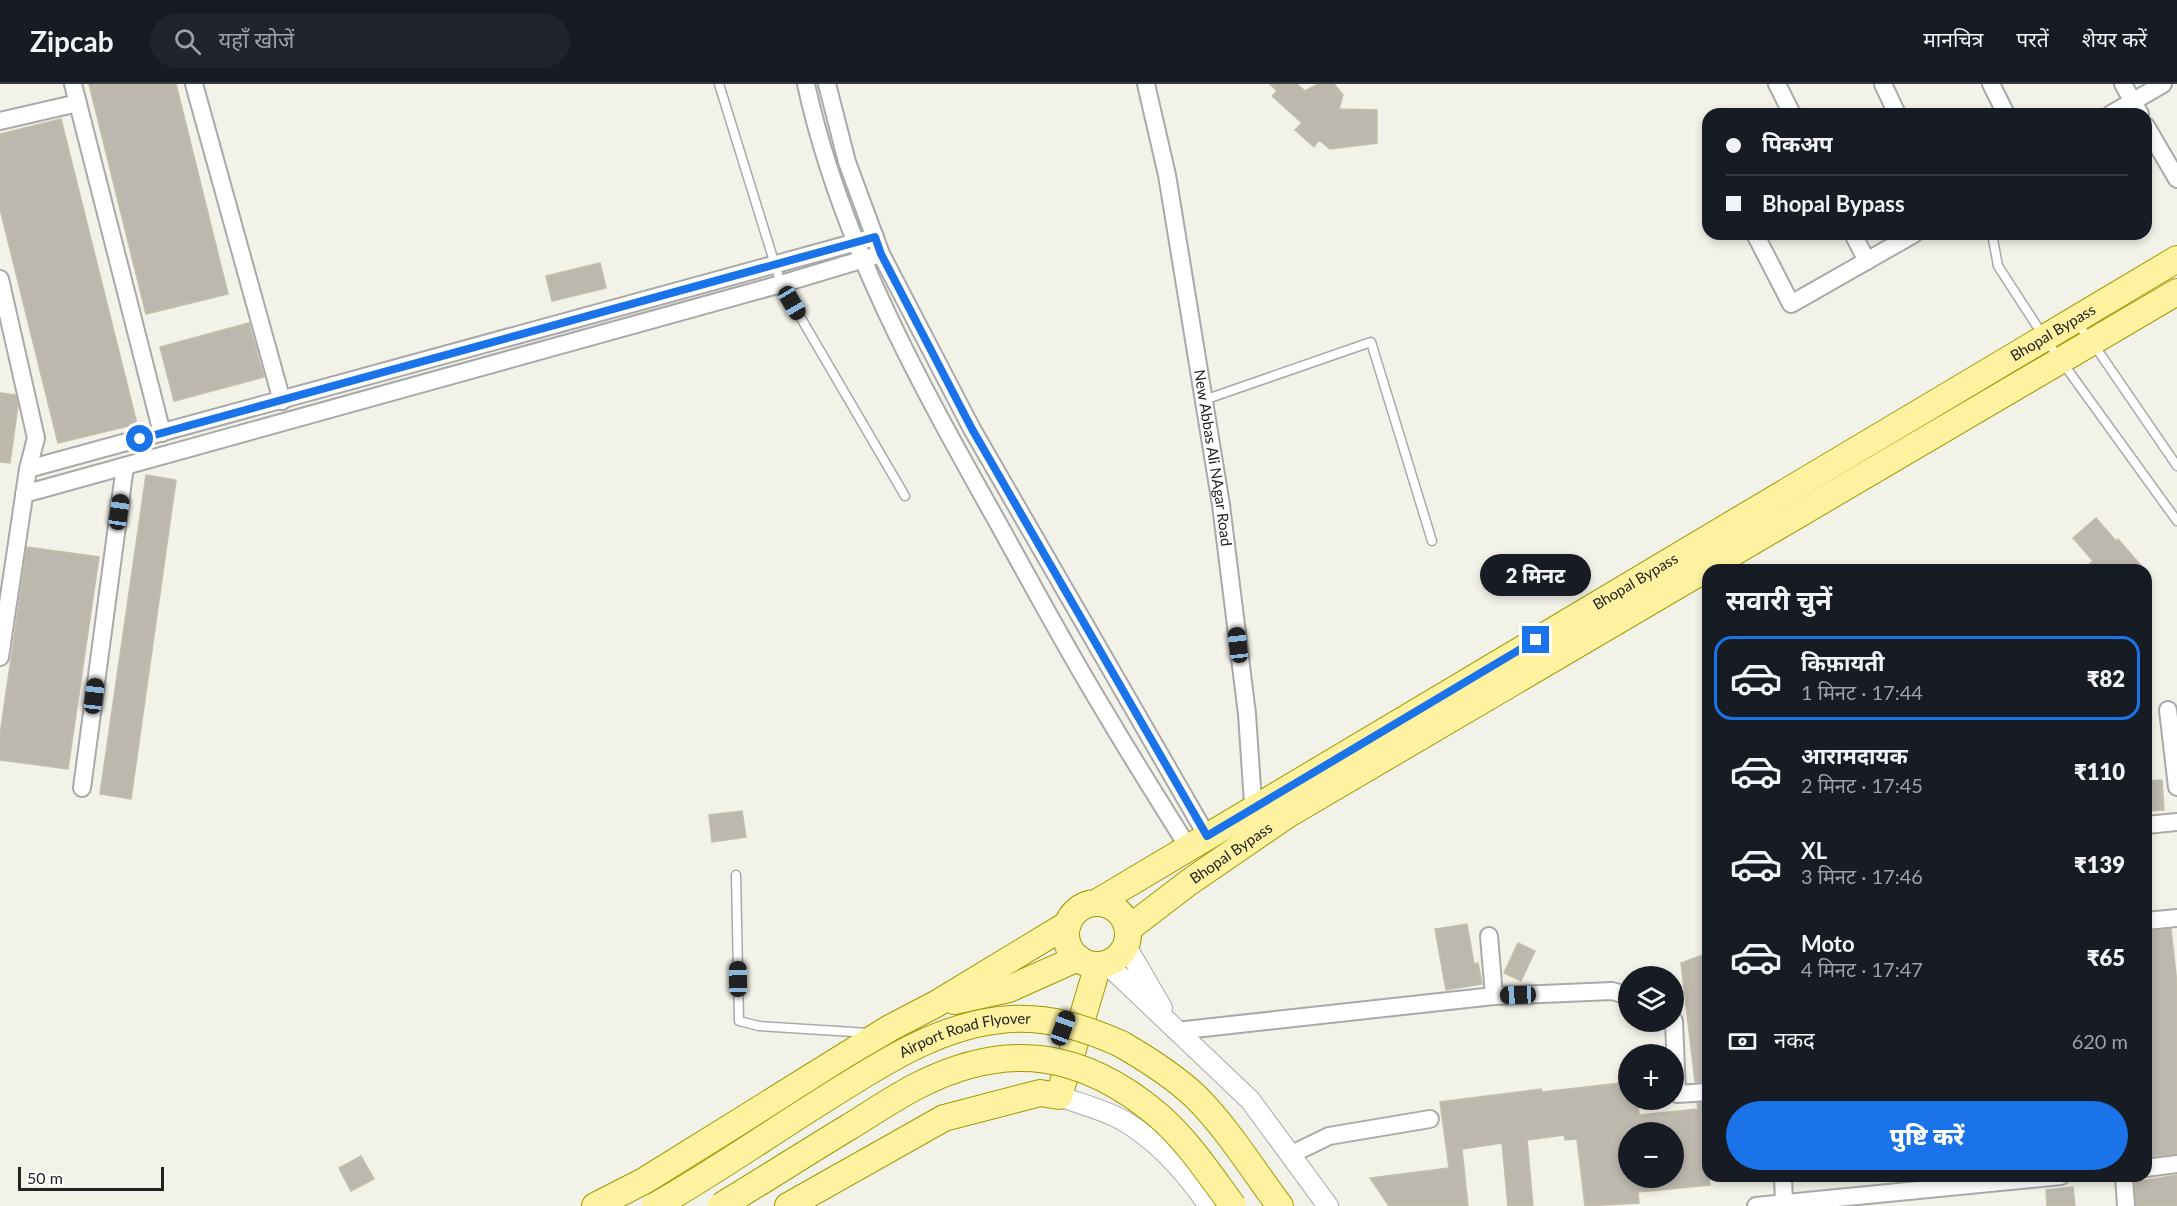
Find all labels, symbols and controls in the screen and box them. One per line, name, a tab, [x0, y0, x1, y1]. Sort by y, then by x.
search box	[150, 14, 570, 68]
text: Zipcab	[30, 24, 114, 58]
icon: search	[171, 25, 204, 58]
text: यहाँ खोजें	[219, 26, 294, 53]
text: मानचित्र	[1923, 26, 1983, 51]
text: परतें	[2016, 26, 2049, 51]
text: शेयर करें	[2082, 26, 2147, 51]
text: पिकअप	[1762, 130, 1833, 157]
text: Bhopal Bypass	[1762, 190, 1905, 217]
car	[775, 283, 809, 323]
street label: Bhopal Bypass	[2007, 300, 2098, 364]
street label: New Abbas Ali NAgar Road	[1191, 368, 1236, 547]
route start	[126, 425, 153, 452]
car	[108, 493, 130, 531]
street label: Bhopal Bypass	[1589, 548, 1681, 613]
callout: 2 मिनट	[1480, 553, 1592, 595]
text: 2 मिनट	[1506, 563, 1565, 587]
text: सवारी चुनें	[1726, 583, 1832, 616]
car	[1227, 626, 1249, 664]
route end	[1522, 626, 1549, 653]
text: किफ़ायती	[1801, 649, 1885, 676]
icon: car	[1729, 651, 1783, 705]
text: ₹82	[2087, 665, 2125, 692]
car	[83, 677, 105, 715]
text: 1 मिनट · 17:44	[1801, 680, 1923, 704]
text: आरामदायक	[1801, 742, 1908, 769]
icon: car	[1729, 744, 1783, 798]
text: ₹110	[2074, 758, 2125, 785]
text: 2 मिनट · 17:45	[1801, 773, 1923, 797]
street label: Bhopal Bypass	[1186, 818, 1275, 887]
icon: car	[1729, 837, 1783, 891]
text: XL	[1801, 837, 1827, 864]
text: ₹139	[2074, 851, 2125, 878]
text: 3 मिनट · 17:46	[1801, 864, 1923, 888]
icon: car	[1729, 930, 1783, 984]
text: Moto	[1801, 930, 1855, 957]
text: ₹65	[2087, 944, 2125, 971]
text: 4 मिनट · 17:47	[1801, 957, 1923, 981]
car	[729, 961, 747, 997]
map controls	[1618, 966, 1684, 1188]
button: layers	[1618, 966, 1684, 1032]
car	[1500, 985, 1536, 1005]
car	[1048, 1008, 1078, 1048]
street label: Airport Road Flyover	[896, 1009, 1032, 1061]
icon: cash	[1726, 1025, 1759, 1058]
text: नकद	[1774, 1026, 1815, 1053]
text: 620 m	[2072, 1029, 2128, 1053]
button: +	[1618, 1044, 1684, 1110]
button: पुष्टि करें	[1726, 1101, 2128, 1170]
button: −	[1618, 1122, 1684, 1188]
scale bar	[18, 1164, 164, 1192]
text: 50 m	[27, 1168, 63, 1187]

